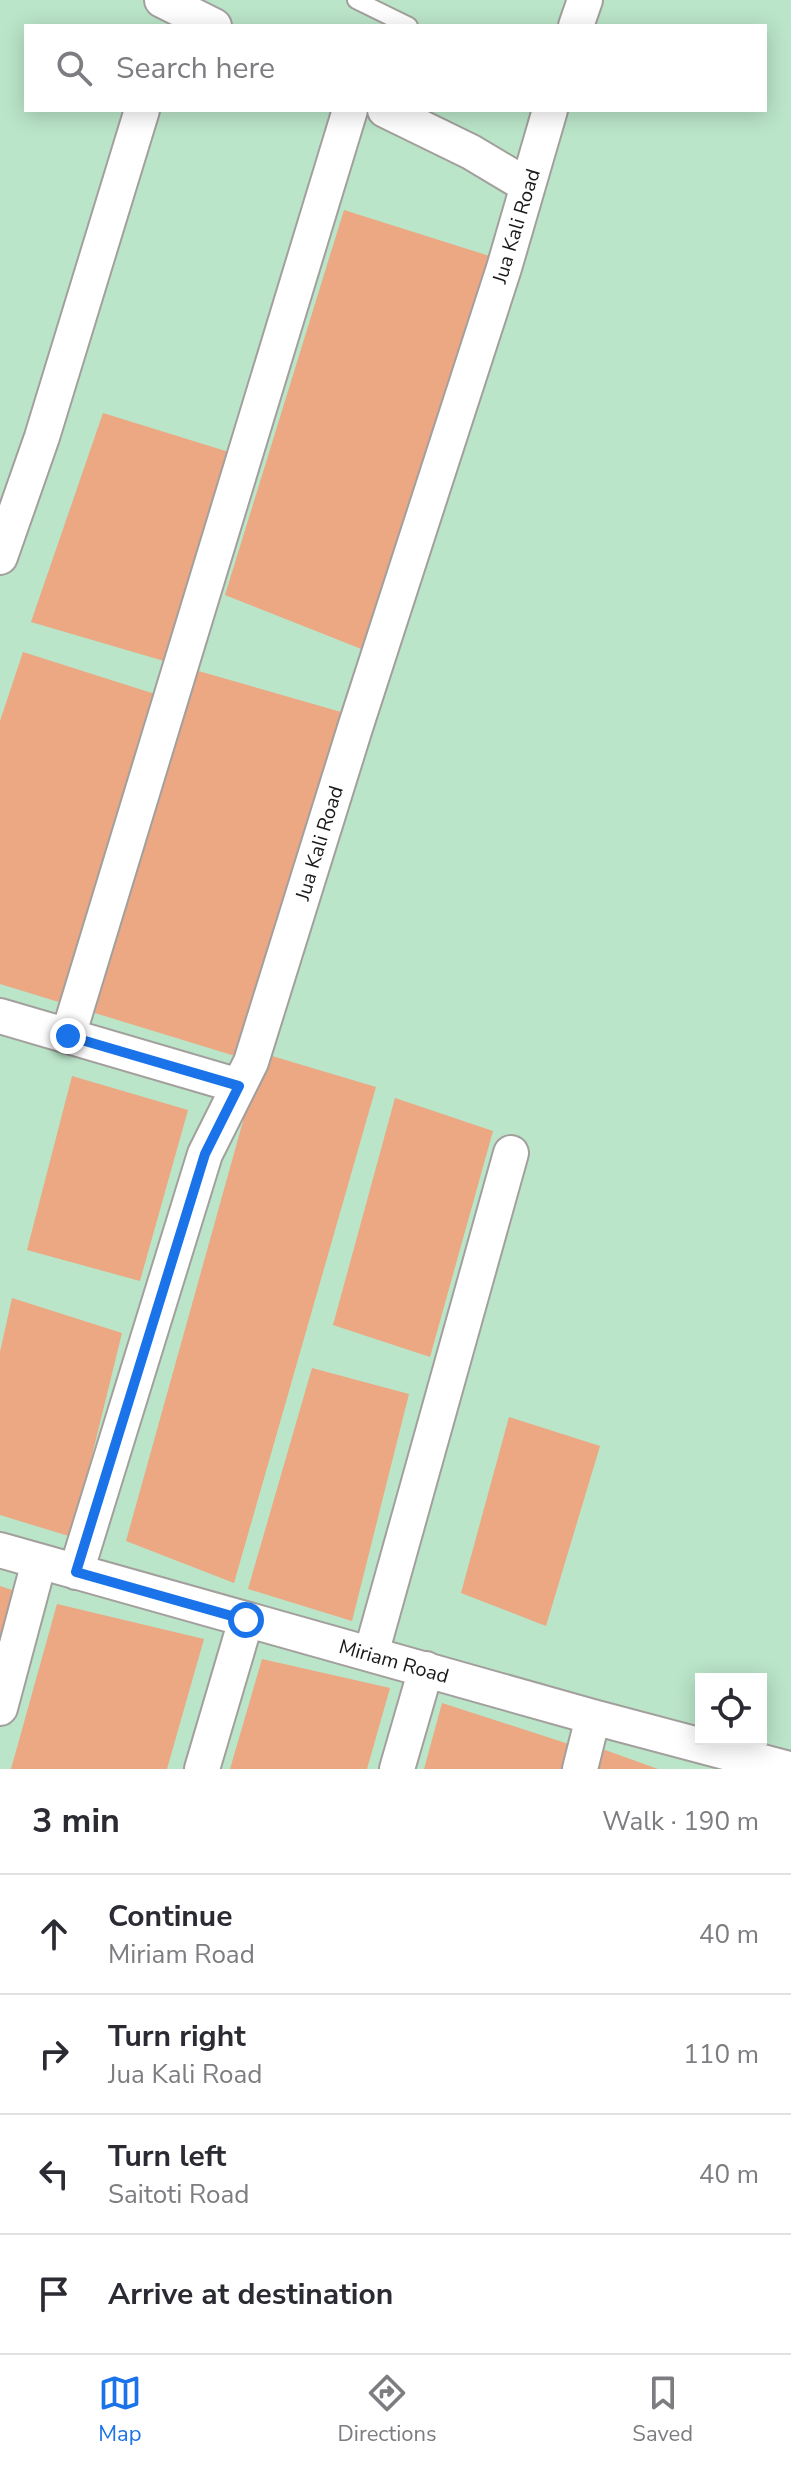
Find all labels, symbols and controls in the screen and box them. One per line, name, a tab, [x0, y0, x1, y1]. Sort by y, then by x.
search box	[24, 24, 767, 112]
icon: search	[52, 46, 96, 90]
text: Search here	[116, 48, 275, 89]
street label: Jua Kali Road	[486, 165, 547, 288]
street label: Jua Kali Road	[289, 782, 350, 905]
route end	[50, 1018, 86, 1054]
route start	[228, 1602, 264, 1638]
street label: Miriam Road	[336, 1633, 452, 1690]
map controls	[695, 1673, 767, 1745]
button: locate	[695, 1673, 767, 1745]
text: 3 min	[32, 1798, 120, 1844]
text: Walk · 190 m	[602, 1804, 759, 1839]
text: Continue	[108, 1896, 233, 1937]
icon: ahead	[32, 1912, 76, 1956]
text: 40 m	[699, 1917, 759, 1952]
text: Miriam Road	[108, 1937, 255, 1972]
text: Turn right	[108, 2016, 246, 2057]
icon: right	[32, 2032, 76, 2076]
text: 110 m	[683, 2037, 759, 2072]
text: Jua Kali Road	[108, 2057, 262, 2092]
text: Turn left	[108, 2136, 226, 2177]
icon: left	[32, 2152, 76, 2196]
text: 40 m	[699, 2157, 759, 2192]
text: Saitoti Road	[108, 2177, 249, 2212]
icon: arrive	[32, 2272, 76, 2316]
text: Arrive at destination	[108, 2274, 393, 2315]
tab: Map	[98, 2371, 142, 2449]
tab: Directions	[338, 2371, 437, 2449]
tab: Saved	[632, 2371, 693, 2449]

